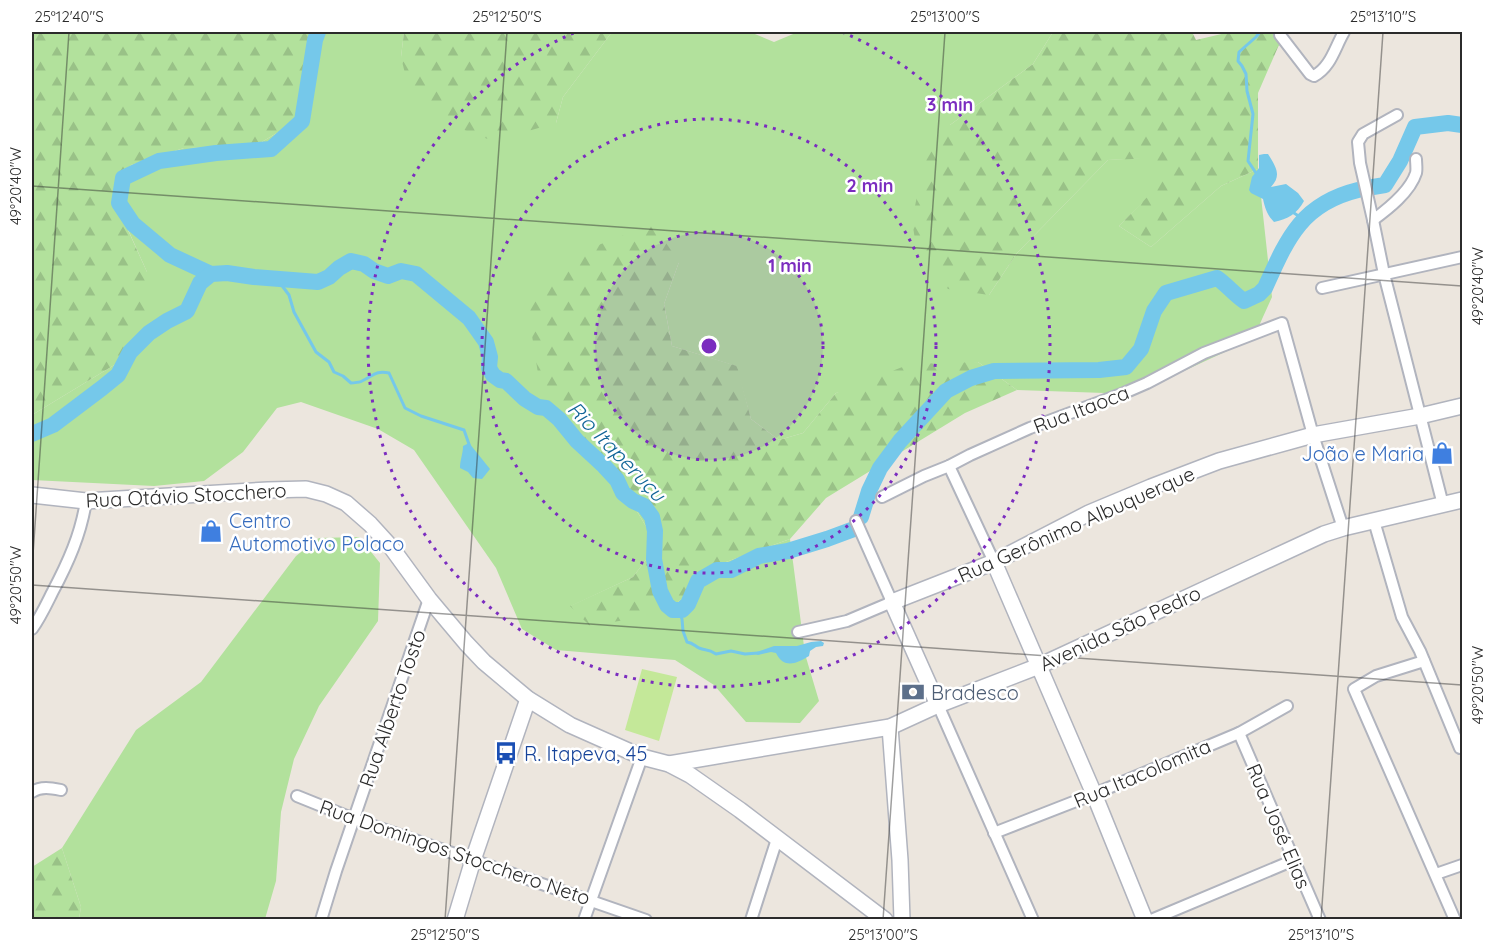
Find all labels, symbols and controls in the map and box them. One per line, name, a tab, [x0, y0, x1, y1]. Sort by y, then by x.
text: 25°12'40"S	[34, 7, 104, 26]
text: 25°12'50"S	[472, 7, 542, 26]
text: 25°13'00"S	[910, 7, 980, 26]
text: 25°13'10"S	[1350, 7, 1416, 26]
text: 3 min	[927, 93, 973, 116]
text: 49°20'40"W	[6, 146, 25, 225]
text: 2 min	[847, 174, 893, 197]
text: 49°20'40"W	[1468, 246, 1487, 325]
text: 1 min	[768, 254, 812, 277]
centre of rings	[699, 336, 719, 356]
street label: Rua Itaoca	[1030, 379, 1132, 439]
water label: Rio Itaperuçu	[563, 395, 672, 507]
shop icon: João e Maria	[1429, 440, 1455, 466]
place label: João e Maria	[1301, 441, 1424, 466]
street label: Rua Gerônimo Albuquerque	[954, 460, 1198, 588]
street label: Rua Otávio Stocchero	[85, 477, 287, 513]
place label: Centro Automotivo Polaco	[229, 508, 404, 556]
shop icon: Centro Automotivo Polaco	[198, 518, 224, 544]
text: 49°20'50"W	[6, 545, 25, 624]
street label: Avenida São Pedro	[1035, 580, 1205, 676]
street label: Rua Alberto Tosto	[353, 626, 431, 790]
text: 49°20'50"W	[1468, 645, 1487, 724]
bank icon: Bradesco	[900, 679, 926, 705]
place label: Bradesco	[931, 680, 1019, 705]
street label: Rua Itacolomita	[1070, 733, 1214, 813]
bus stop icon: R. Itapeva, 45	[493, 740, 519, 766]
place label: R. Itapeva, 45	[524, 741, 647, 766]
street label: Rua José Elias	[1241, 760, 1317, 892]
street label: Rua Domingos Stocchero Neto	[316, 794, 594, 910]
text: 25°12'50"S	[410, 925, 480, 944]
text: 25°13'00"S	[848, 925, 918, 944]
text: 25°13'10"S	[1288, 925, 1354, 944]

